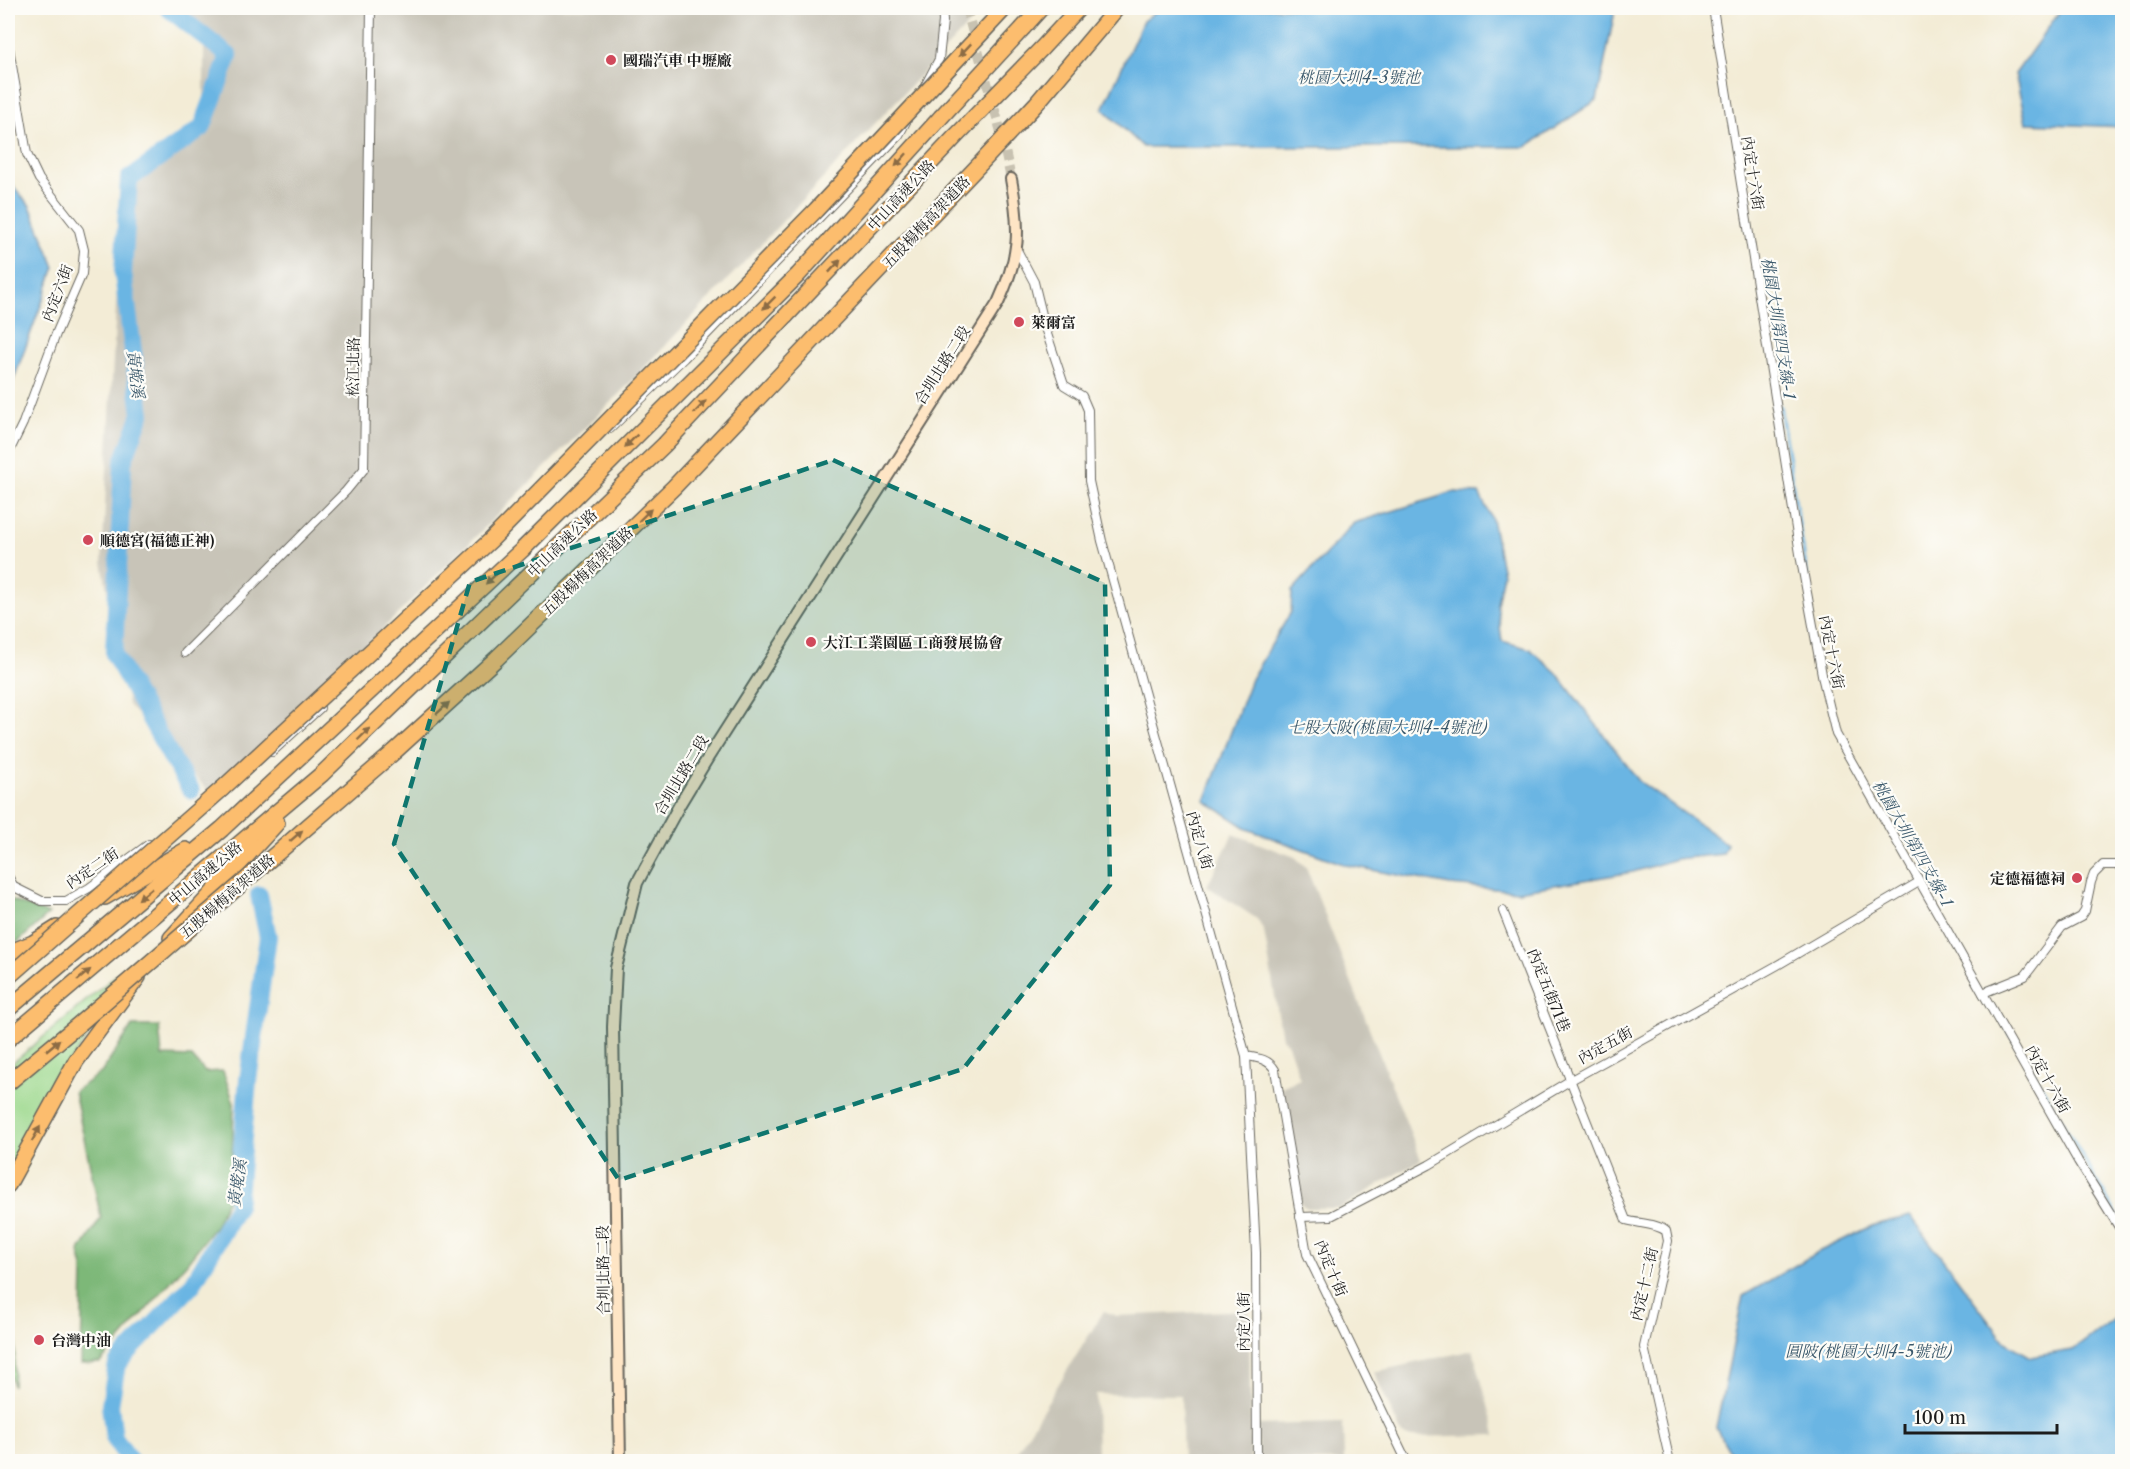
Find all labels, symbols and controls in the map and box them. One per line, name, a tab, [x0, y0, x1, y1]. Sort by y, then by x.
one-way arrow	[958, 43, 972, 57]
place label: 國瑞汽車 中壢廠	[623, 51, 732, 70]
marker: 國瑞汽車 中壢廠	[604, 53, 618, 67]
water label: 桃園大圳4-3號池	[1298, 67, 1422, 87]
street label: 內定十六街	[1738, 134, 1768, 212]
one-way arrow	[895, 153, 909, 167]
street label: 中山高速公路	[863, 156, 939, 234]
street label: 五股楊梅高架道路	[878, 172, 974, 272]
water label: 桃園大圳第四支線-1	[1758, 256, 1800, 401]
one-way arrow	[827, 260, 841, 274]
street label: 內定六街	[37, 262, 77, 324]
one-way arrow	[762, 296, 776, 311]
place label: 萊爾富	[1031, 313, 1076, 332]
marker: 萊爾富	[1012, 315, 1026, 329]
street label: 合圳北路二段	[910, 322, 974, 408]
street label: 松江北路	[343, 337, 363, 397]
water label: 黃墘溪	[123, 349, 149, 401]
one-way arrow	[693, 400, 707, 415]
one-way arrow	[624, 434, 638, 449]
street label: 中山高速公路	[523, 505, 601, 581]
one-way arrow	[638, 509, 652, 523]
street label: 五股楊梅高架道路	[537, 522, 637, 620]
place label: 順德宮(福德正神)	[100, 531, 215, 550]
marker: 順德宮(福德正神)	[81, 533, 95, 547]
one-way arrow	[485, 571, 500, 585]
street label: 內定十六街	[1816, 613, 1848, 691]
place label: 大江工業園區工商發展協會	[823, 633, 1003, 652]
marker: 大江工業園區工商發展協會	[804, 635, 818, 649]
one-way arrow	[435, 701, 449, 715]
water label: 七股大陂(桃園大圳4-4號池)	[1288, 717, 1488, 737]
one-way arrow	[357, 727, 371, 741]
street label: 合圳北路二段	[650, 732, 712, 818]
water label: 桃園大圳第四支線-1	[1868, 776, 1958, 911]
street label: 內定八街	[1183, 809, 1217, 871]
one-way arrow	[288, 830, 303, 843]
street label: 中山高速公路	[164, 837, 246, 909]
street label: 內定二街	[62, 843, 122, 893]
street label: 五股楊梅高架道路	[175, 849, 279, 943]
place label: 定德福德祠	[1990, 869, 2065, 888]
marker: 定德福德祠	[2070, 871, 2084, 885]
one-way arrow	[137, 887, 153, 900]
street label: 內定五街71巷	[1524, 945, 1574, 1035]
one-way arrow	[76, 968, 92, 981]
street label: 內定五街	[1574, 1022, 1636, 1068]
one-way arrow	[45, 1039, 61, 1052]
street label: 內定十六街	[2022, 1042, 2074, 1116]
one-way arrow	[31, 1125, 41, 1142]
water label: 黃墘溪	[224, 1156, 251, 1208]
street label: 合圳北路二段	[593, 1225, 613, 1315]
street label: 內定十街	[1311, 1237, 1351, 1299]
street label: 內定十二街	[1626, 1245, 1662, 1323]
street label: 內定八街	[1234, 1292, 1253, 1352]
place label: 台灣中油	[51, 1331, 111, 1350]
marker: 台灣中油	[32, 1333, 46, 1347]
water label: 圓陂(桃園大圳4-5號池)	[1785, 1341, 1953, 1361]
scale bar	[1905, 1397, 2056, 1435]
text: 100 m	[1914, 1407, 1966, 1429]

